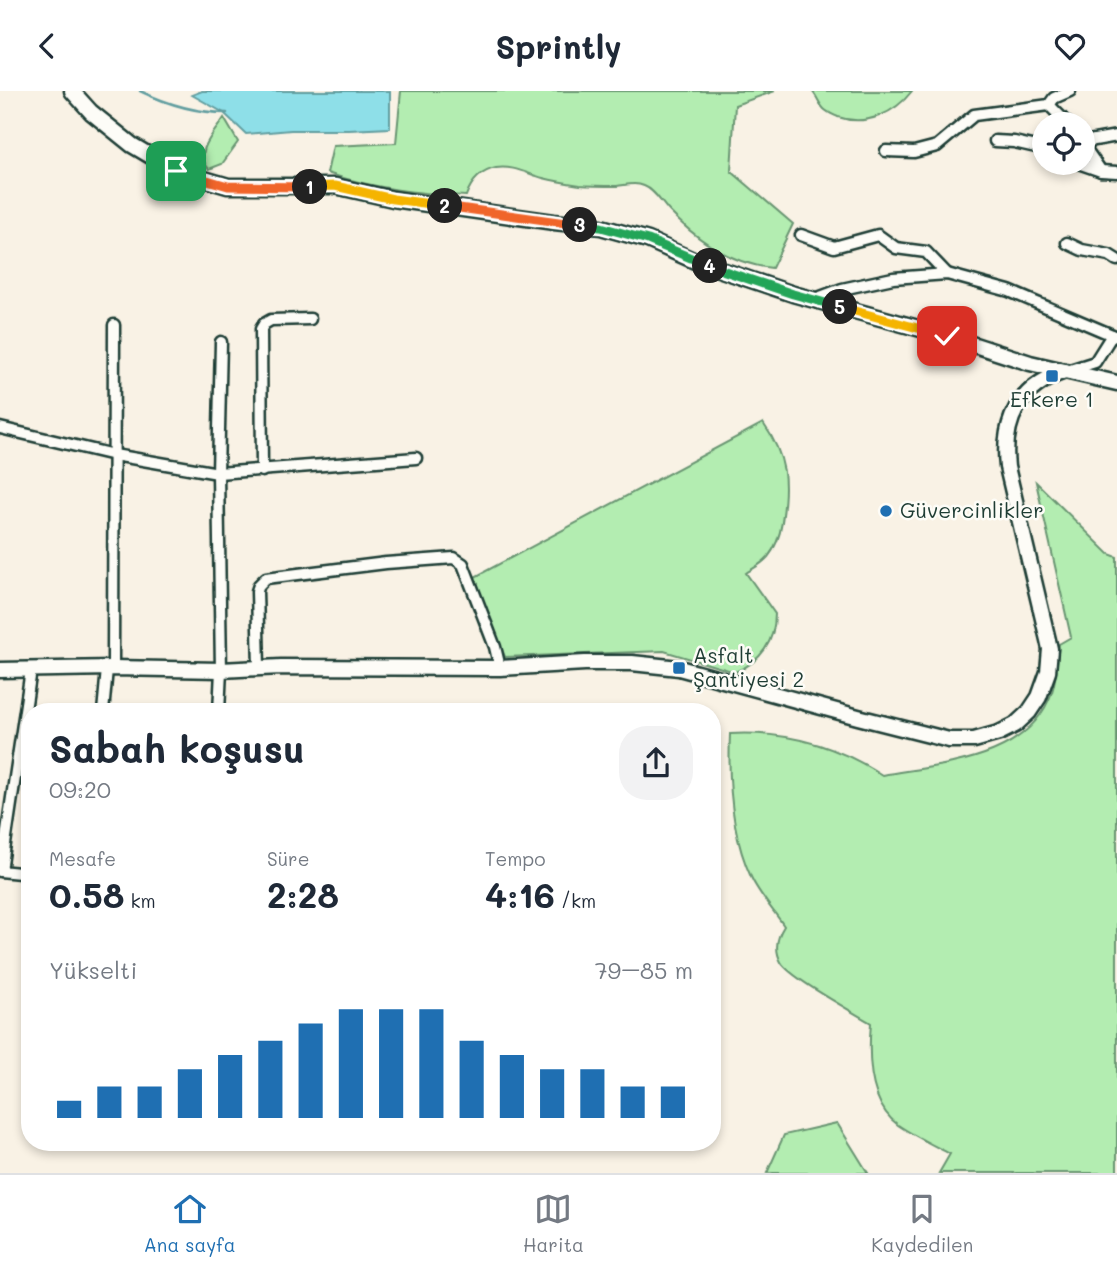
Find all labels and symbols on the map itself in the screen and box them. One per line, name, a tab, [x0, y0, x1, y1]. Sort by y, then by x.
pin	[146, 141, 206, 201]
pin: 1	[292, 169, 328, 205]
pin: 2	[428, 188, 462, 223]
pin: 3	[562, 207, 598, 243]
pin: 4	[692, 249, 728, 283]
pin: 5	[822, 289, 858, 325]
pin	[917, 306, 977, 366]
marker: Efkere 1	[1044, 368, 1060, 384]
place label: Efkere 1	[1010, 385, 1094, 412]
place label: Güvercinlikler	[900, 496, 1044, 523]
marker: Güvercinlikler	[878, 503, 894, 519]
place label: Asfalt Şantiyesi 2	[693, 641, 804, 692]
marker: Asfalt Şantiyesi 2	[671, 660, 687, 676]

